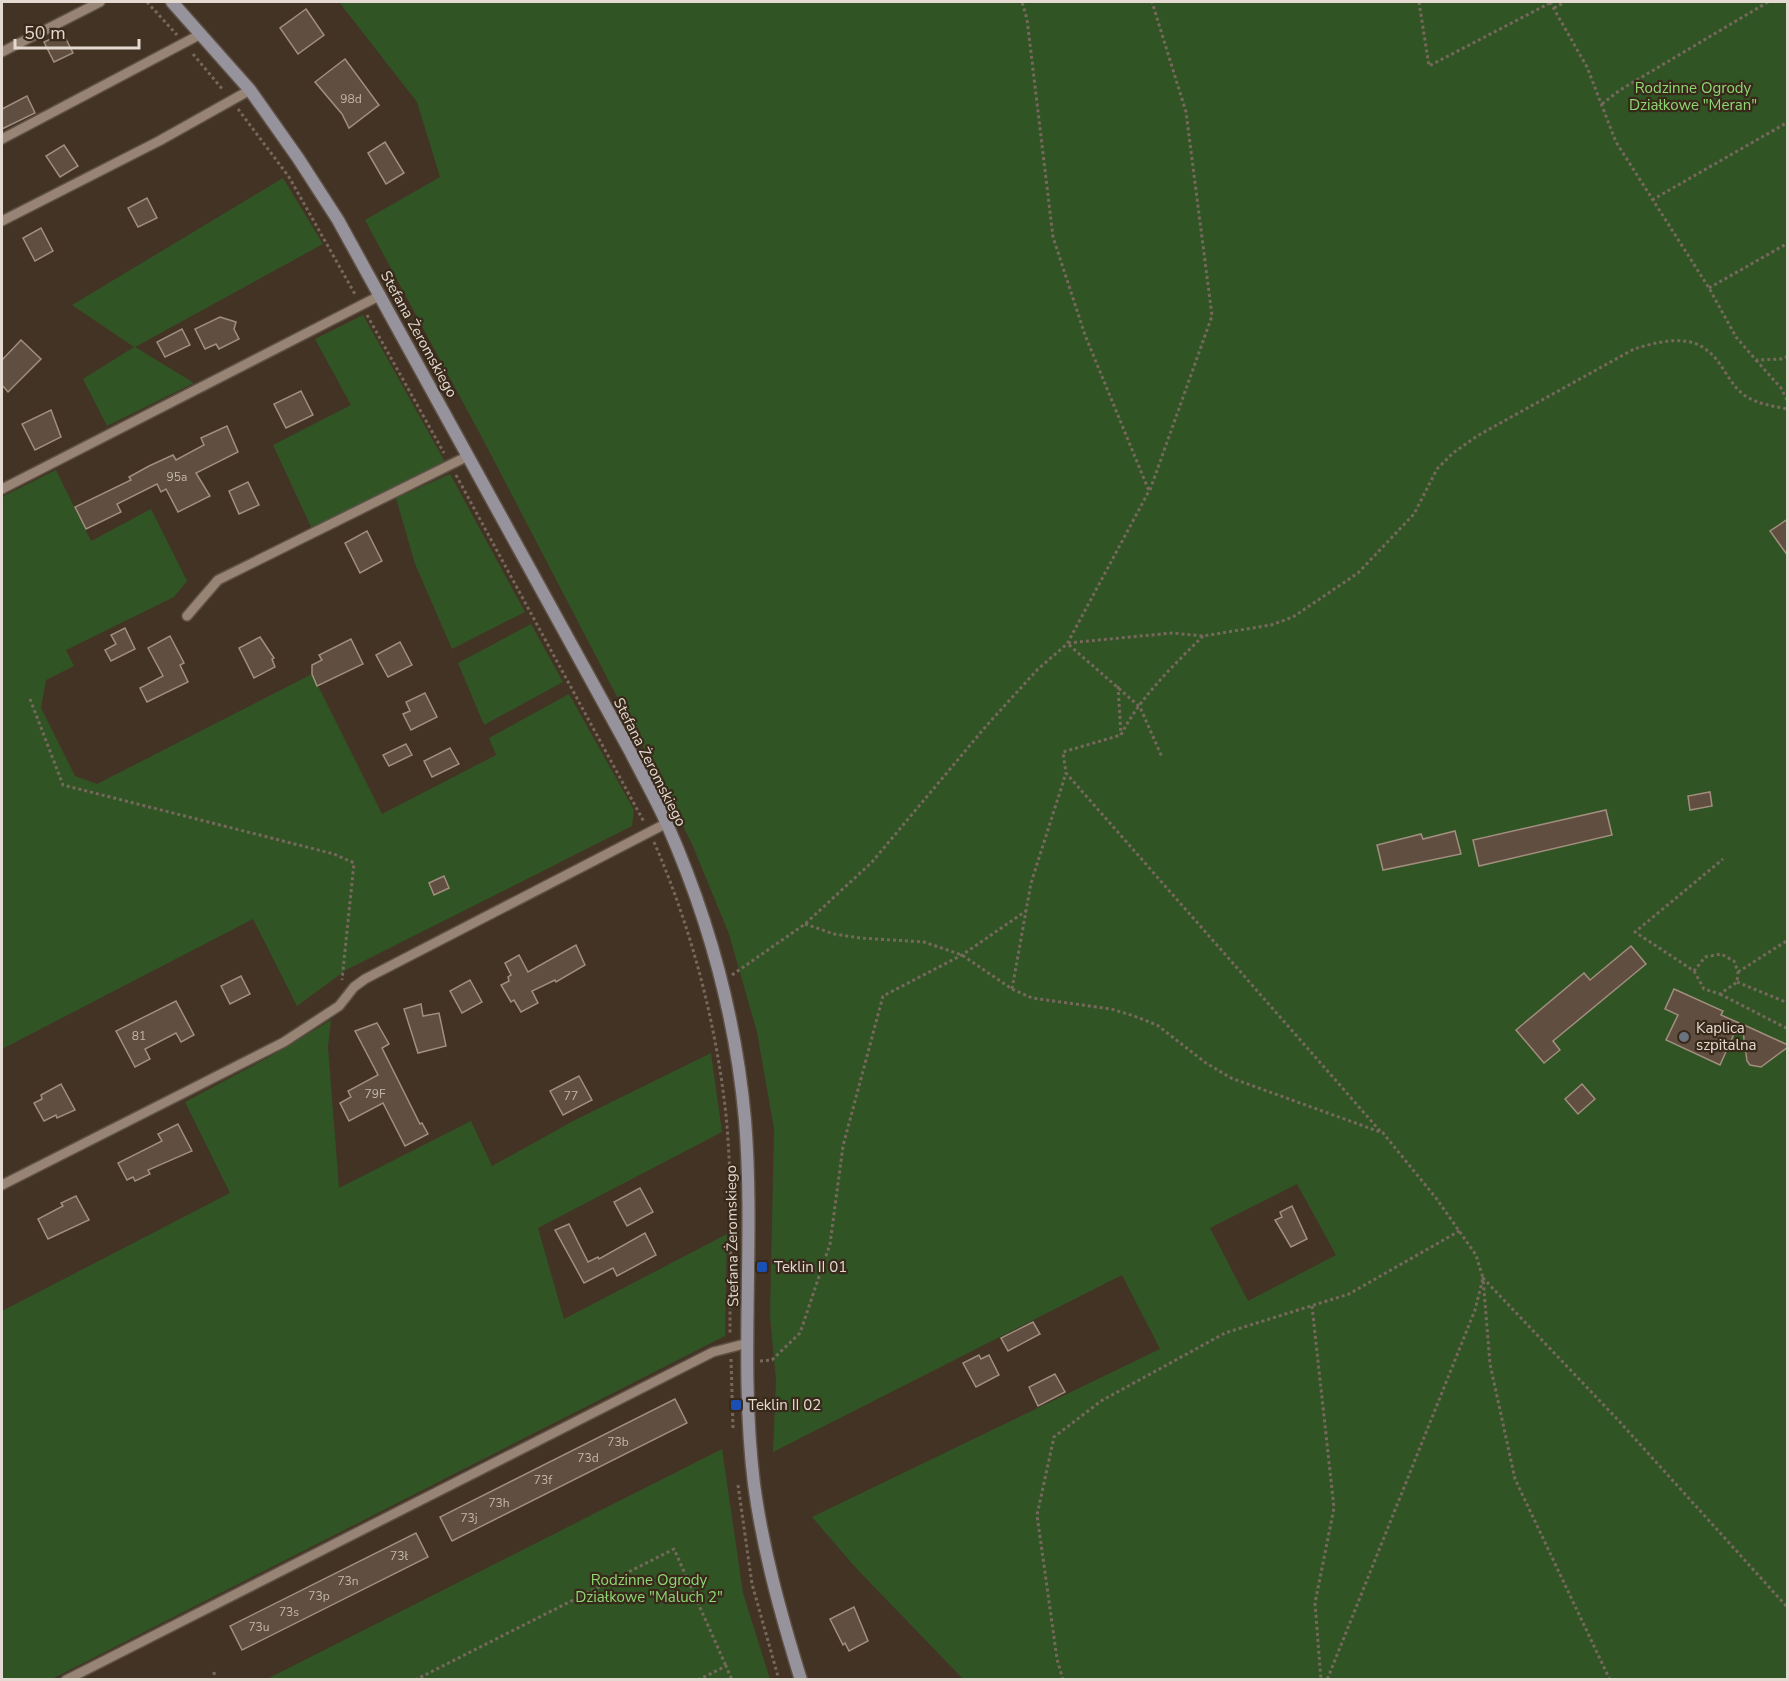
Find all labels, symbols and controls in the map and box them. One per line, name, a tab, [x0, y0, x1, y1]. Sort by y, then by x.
scale bar	[15, 12, 140, 50]
text: 50 m	[24, 21, 66, 45]
park label: Rodzinne Ogrody Działkowe "Meran"	[1629, 78, 1757, 115]
house number: 98d	[340, 91, 362, 107]
street label: Stefana Żeromskiego	[376, 267, 462, 401]
house number: 95a	[167, 469, 187, 485]
street label: Stefana Żeromskiego	[609, 694, 691, 830]
place label: Kaplica szpitalna	[1696, 1018, 1756, 1055]
house number: 81	[132, 1028, 146, 1044]
marker: Kaplica szpitalna	[1677, 1030, 1691, 1044]
house number: 79F	[365, 1086, 386, 1102]
house number: 77	[564, 1088, 578, 1104]
street label: Stefana Żeromskiego	[721, 1165, 743, 1307]
place label: Teklin II 01	[774, 1257, 847, 1277]
marker: Teklin II 01	[755, 1260, 769, 1274]
place label: Teklin II 02	[748, 1395, 821, 1415]
marker: Teklin II 02	[729, 1398, 743, 1412]
house number: 73b	[607, 1434, 629, 1450]
house number: 73d	[577, 1450, 599, 1466]
house number: 73f	[534, 1472, 553, 1488]
house number: 73h	[488, 1495, 510, 1511]
house number: 73j	[460, 1510, 478, 1526]
house number: 73ł	[390, 1548, 408, 1564]
park label: Rodzinne Ogrody Działkowe "Maluch 2"	[575, 1570, 723, 1607]
house number: 73n	[337, 1573, 359, 1589]
house number: 73p	[308, 1588, 330, 1604]
house number: 73s	[279, 1604, 299, 1620]
house number: 73u	[248, 1619, 270, 1635]

